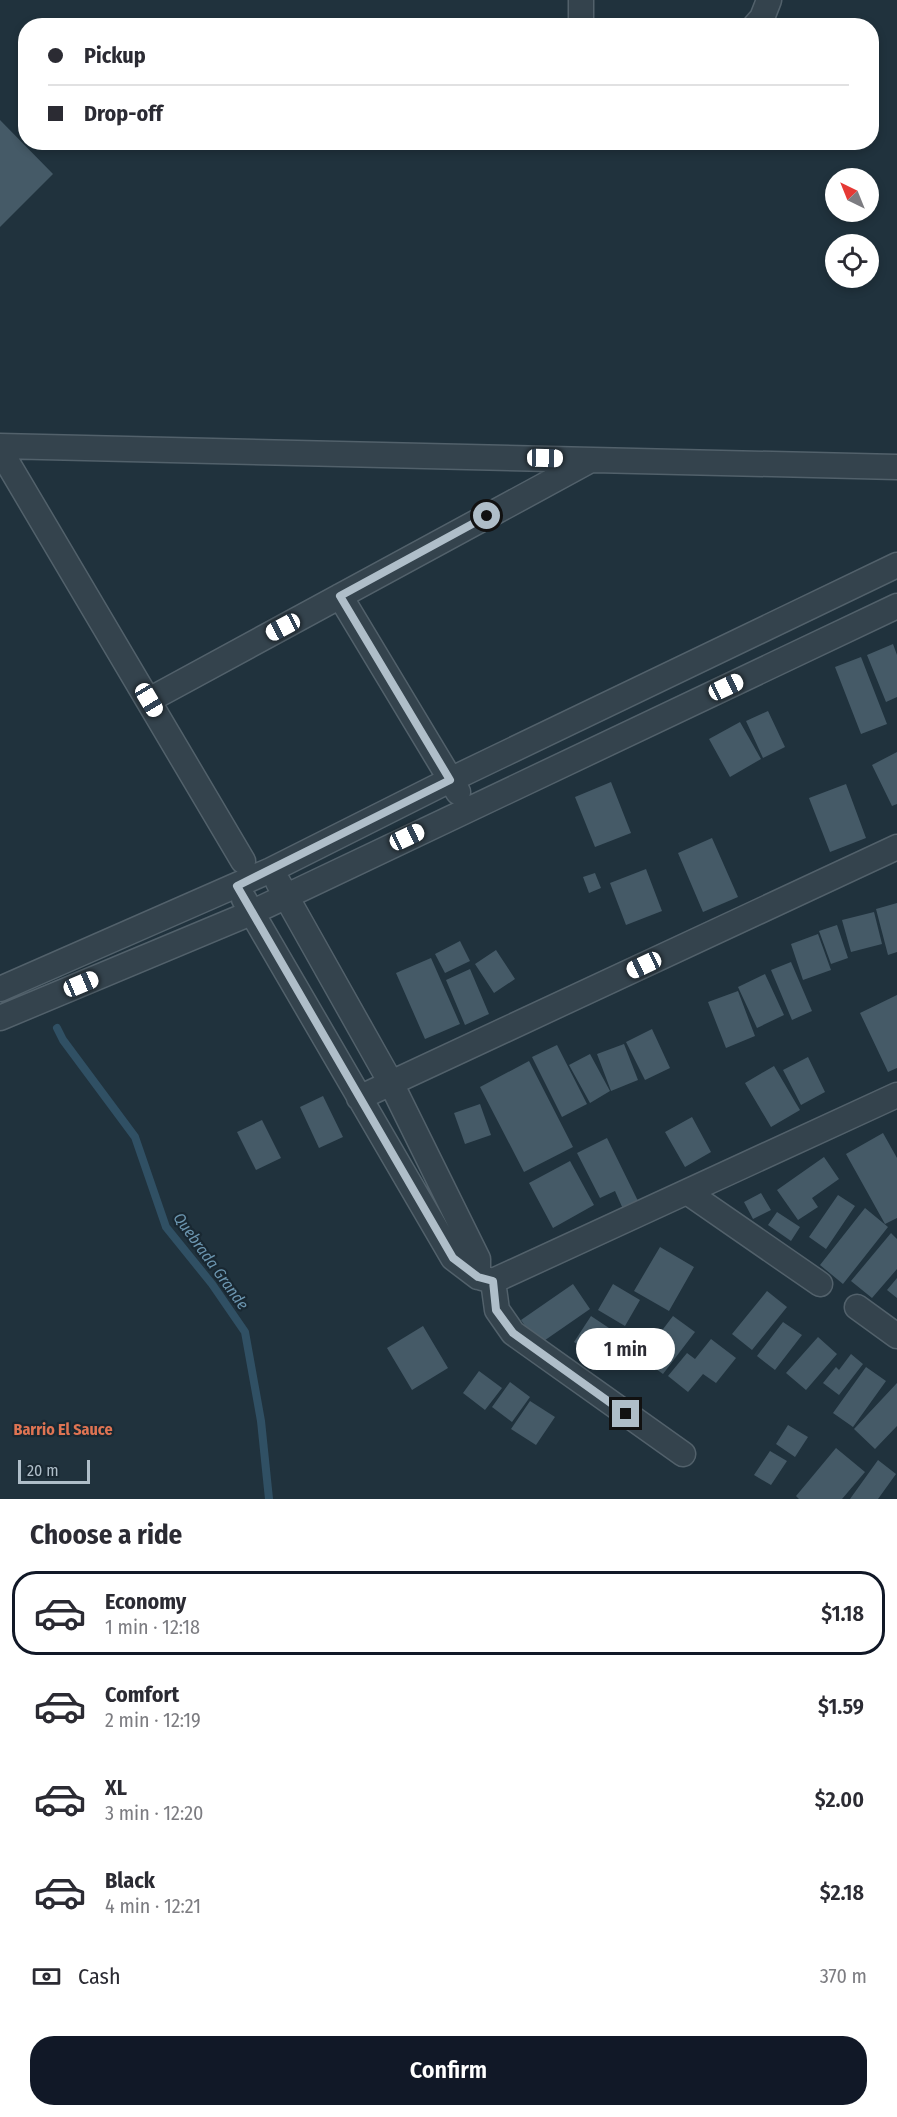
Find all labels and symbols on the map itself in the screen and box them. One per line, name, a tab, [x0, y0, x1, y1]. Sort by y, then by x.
north arrow	[825, 168, 879, 222]
car	[527, 449, 563, 467]
route start	[473, 502, 500, 529]
car	[263, 611, 303, 643]
car	[706, 671, 746, 703]
car	[132, 680, 166, 720]
car	[387, 821, 427, 853]
car	[624, 949, 664, 981]
car	[61, 969, 101, 999]
water label: Quebrada Grande	[169, 1209, 253, 1313]
callout: 1 min	[576, 1327, 676, 1369]
route end	[612, 1400, 639, 1427]
district label: Barrio El Sauce	[13, 1420, 113, 1439]
scale bar	[18, 1457, 90, 1484]

